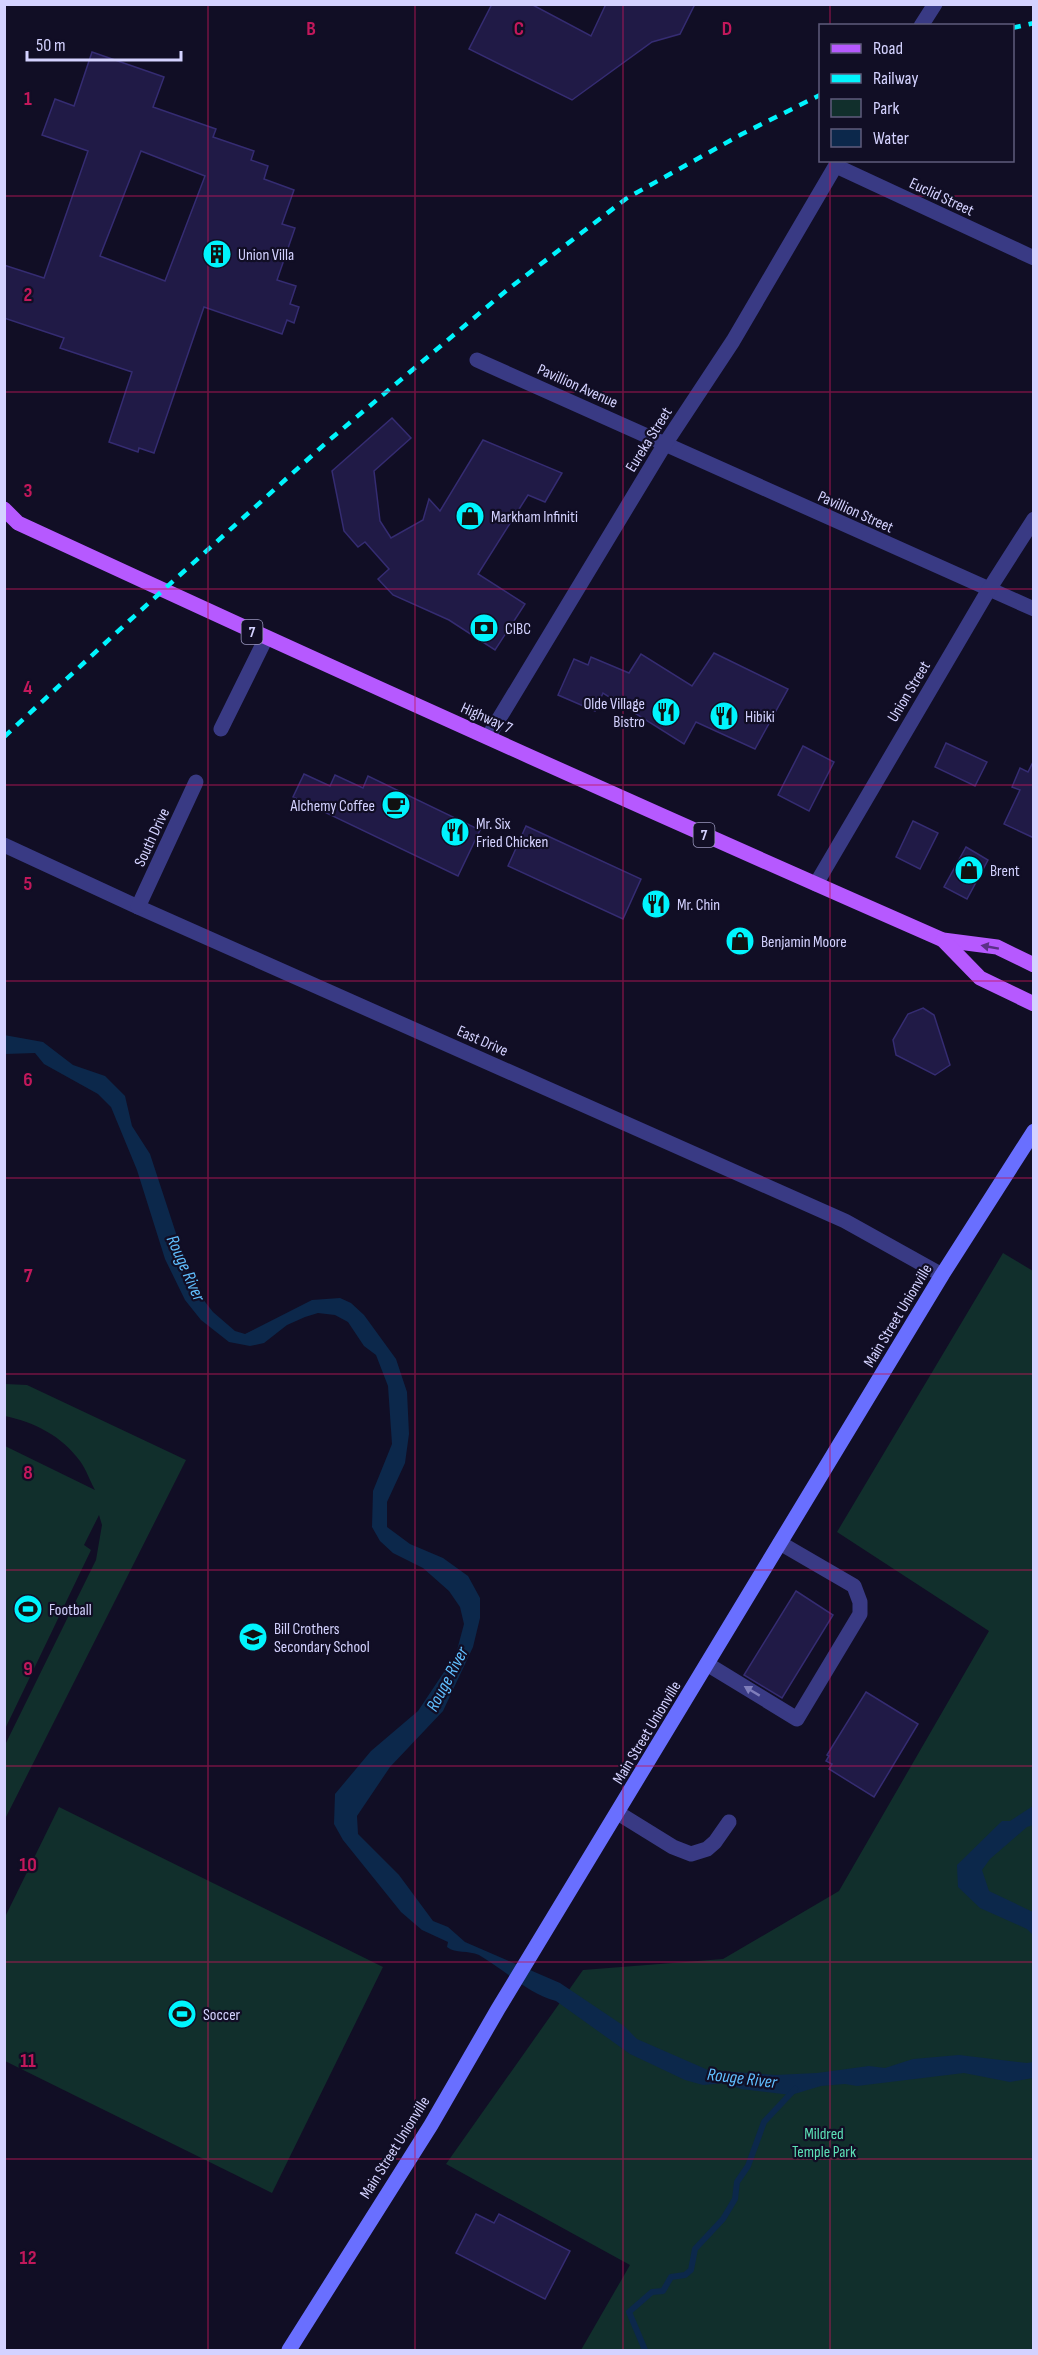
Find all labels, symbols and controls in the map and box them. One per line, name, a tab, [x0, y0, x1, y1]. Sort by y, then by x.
text: B	[306, 17, 316, 41]
text: C	[514, 17, 524, 41]
text: D	[722, 17, 732, 41]
scale bar	[27, 24, 182, 62]
legend	[819, 24, 1014, 162]
text: 50 m	[36, 35, 66, 56]
text: Road	[873, 38, 903, 59]
text: Railway	[873, 68, 918, 89]
text: 1	[24, 87, 32, 111]
text: Park	[873, 98, 899, 119]
text: Water	[873, 128, 909, 149]
street label: Euclid Street	[906, 174, 977, 221]
building icon: Union Villa	[201, 238, 233, 270]
place label: Union Villa	[238, 246, 294, 265]
text: 2	[24, 283, 32, 307]
street label: Pavillion Avenue	[534, 360, 621, 413]
street label: Eureka Street	[622, 404, 677, 476]
text: 3	[24, 479, 33, 503]
street label: Pavillion Street	[815, 487, 896, 538]
shop icon: Markham Infiniti	[454, 500, 486, 532]
place label: Markham Infiniti	[491, 508, 578, 527]
bank icon: CIBC	[468, 612, 500, 644]
road number: 7	[242, 620, 262, 644]
place label: CIBC	[505, 620, 531, 639]
street label: Union Street	[884, 658, 935, 726]
text: 4	[23, 676, 33, 700]
place label: Olde Village Bistro	[583, 695, 645, 732]
restaurant icon: Olde Village Bistro	[650, 696, 682, 728]
street label: Highway 7	[458, 699, 516, 738]
restaurant icon: Hibiki	[708, 700, 740, 732]
place label: Hibiki	[745, 708, 775, 727]
cafe icon: Alchemy Coffee	[380, 789, 412, 821]
place label: Alchemy Coffee	[289, 797, 375, 816]
street label: South Drive	[131, 805, 174, 870]
place label: Mr. Six Fried Chicken	[476, 815, 548, 852]
restaurant icon: Mr. Six Fried Chicken	[439, 816, 471, 848]
road number: 7	[694, 823, 714, 847]
shop icon: Brent	[953, 854, 985, 886]
place label: Brent	[990, 862, 1020, 881]
text: 5	[24, 872, 33, 896]
restaurant icon: Mr. Chin	[640, 888, 672, 920]
place label: Mr. Chin	[677, 896, 720, 915]
shop icon: Benjamin Moore	[724, 925, 756, 957]
place label: Benjamin Moore	[761, 933, 847, 952]
one-way arrow	[980, 942, 999, 951]
street label: East Drive	[454, 1022, 511, 1061]
text: 6	[23, 1068, 33, 1092]
water label: Rouge River	[162, 1232, 210, 1305]
street label: Main Street Unionville	[860, 1261, 937, 1371]
text: 7	[24, 1264, 33, 1288]
text: 8	[23, 1461, 33, 1485]
sports icon: Football	[12, 1593, 44, 1625]
place label: Football	[49, 1601, 92, 1620]
place label: Bill Crothers Secondary School	[274, 1620, 370, 1657]
school or university icon: Bill Crothers Secondary School	[237, 1621, 269, 1653]
water label: Rouge River	[422, 1643, 474, 1715]
text: 9	[23, 1657, 33, 1681]
street label: Main Street Unionville	[609, 1678, 686, 1788]
one-way arrow	[744, 1686, 760, 1697]
text: 10	[19, 1853, 37, 1877]
sports icon: Soccer	[166, 1998, 198, 2030]
place label: Soccer	[203, 2006, 241, 2025]
text: 11	[20, 2049, 36, 2073]
water label: Rouge River	[706, 2064, 779, 2093]
street label: Main Street Unionville	[356, 2093, 434, 2202]
park label: Mildred Temple Park	[792, 2125, 856, 2162]
text: 12	[20, 2246, 36, 2270]

